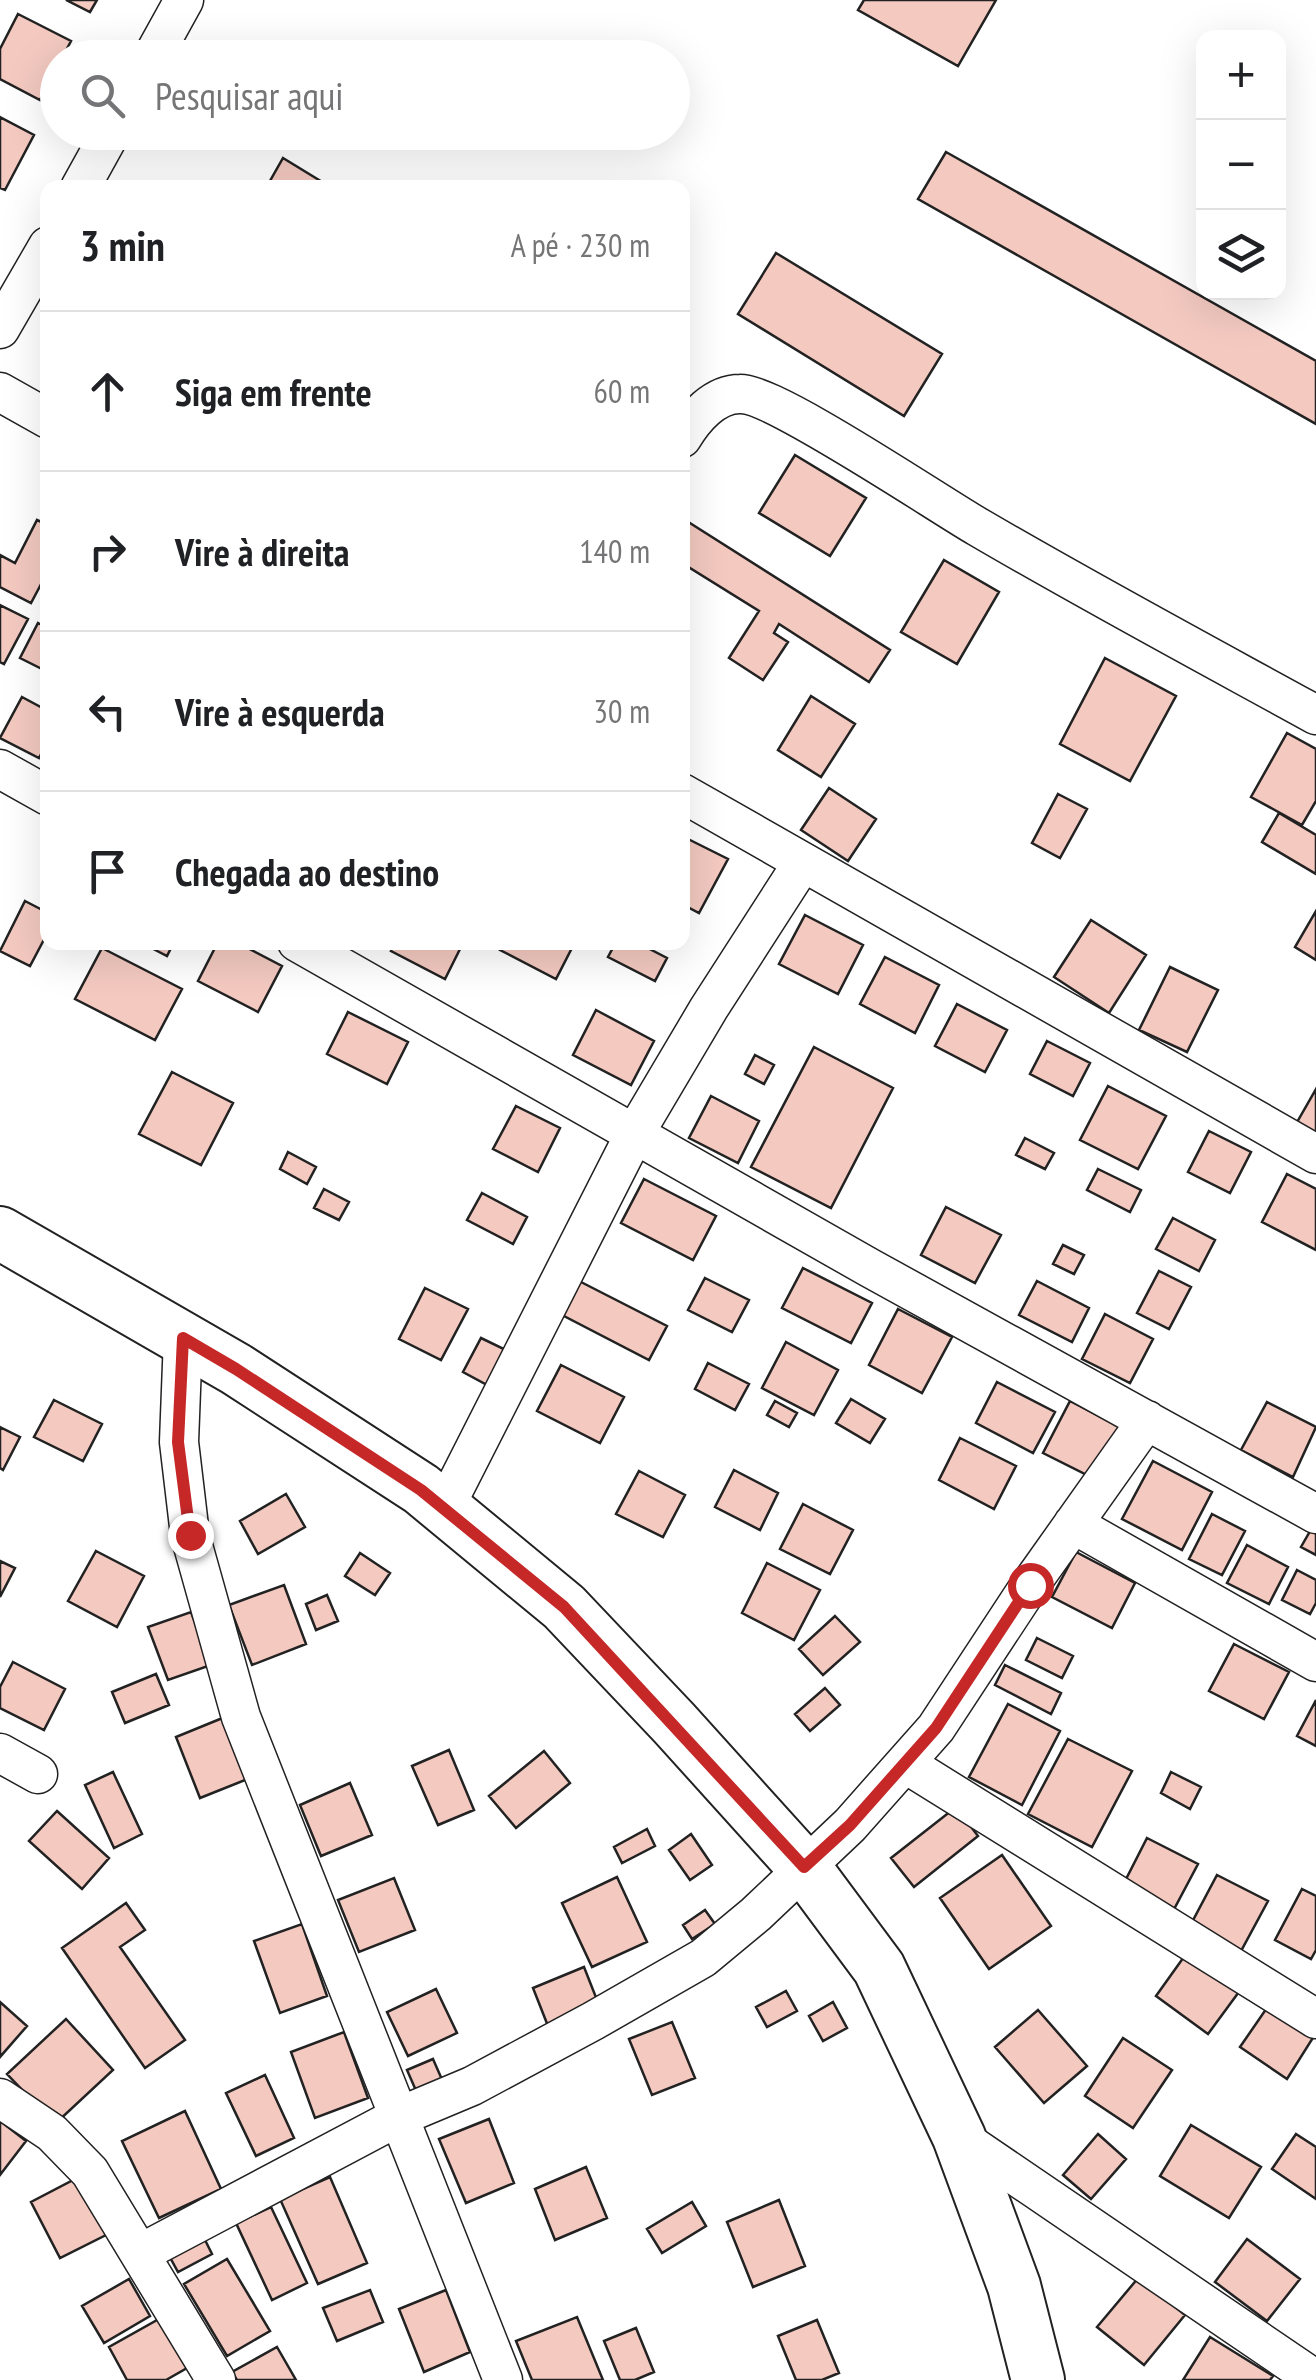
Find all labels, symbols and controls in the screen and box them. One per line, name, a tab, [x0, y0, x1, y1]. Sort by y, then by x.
map controls	[1196, 30, 1286, 300]
button: +	[1196, 30, 1286, 120]
search box	[40, 40, 690, 150]
icon: search	[75, 68, 130, 123]
text: Pesquisar aqui	[155, 71, 344, 120]
button: −	[1196, 120, 1286, 210]
button: layers	[1196, 210, 1286, 300]
text: 3 min	[80, 218, 165, 273]
text: A pé · 230 m	[511, 224, 650, 266]
icon: ahead	[80, 364, 135, 419]
text: Siga em frente	[175, 367, 372, 416]
text: 60 m	[594, 370, 650, 412]
icon: right	[80, 524, 135, 579]
text: Vire à direita	[175, 527, 350, 576]
text: 140 m	[579, 530, 650, 572]
icon: left	[80, 684, 135, 739]
text: Vire à esquerda	[175, 687, 385, 736]
text: 30 m	[594, 690, 650, 732]
icon: arrive	[80, 844, 135, 899]
text: Chegada ao destino	[175, 847, 439, 896]
route end	[168, 1513, 214, 1559]
route start	[1008, 1563, 1054, 1609]

